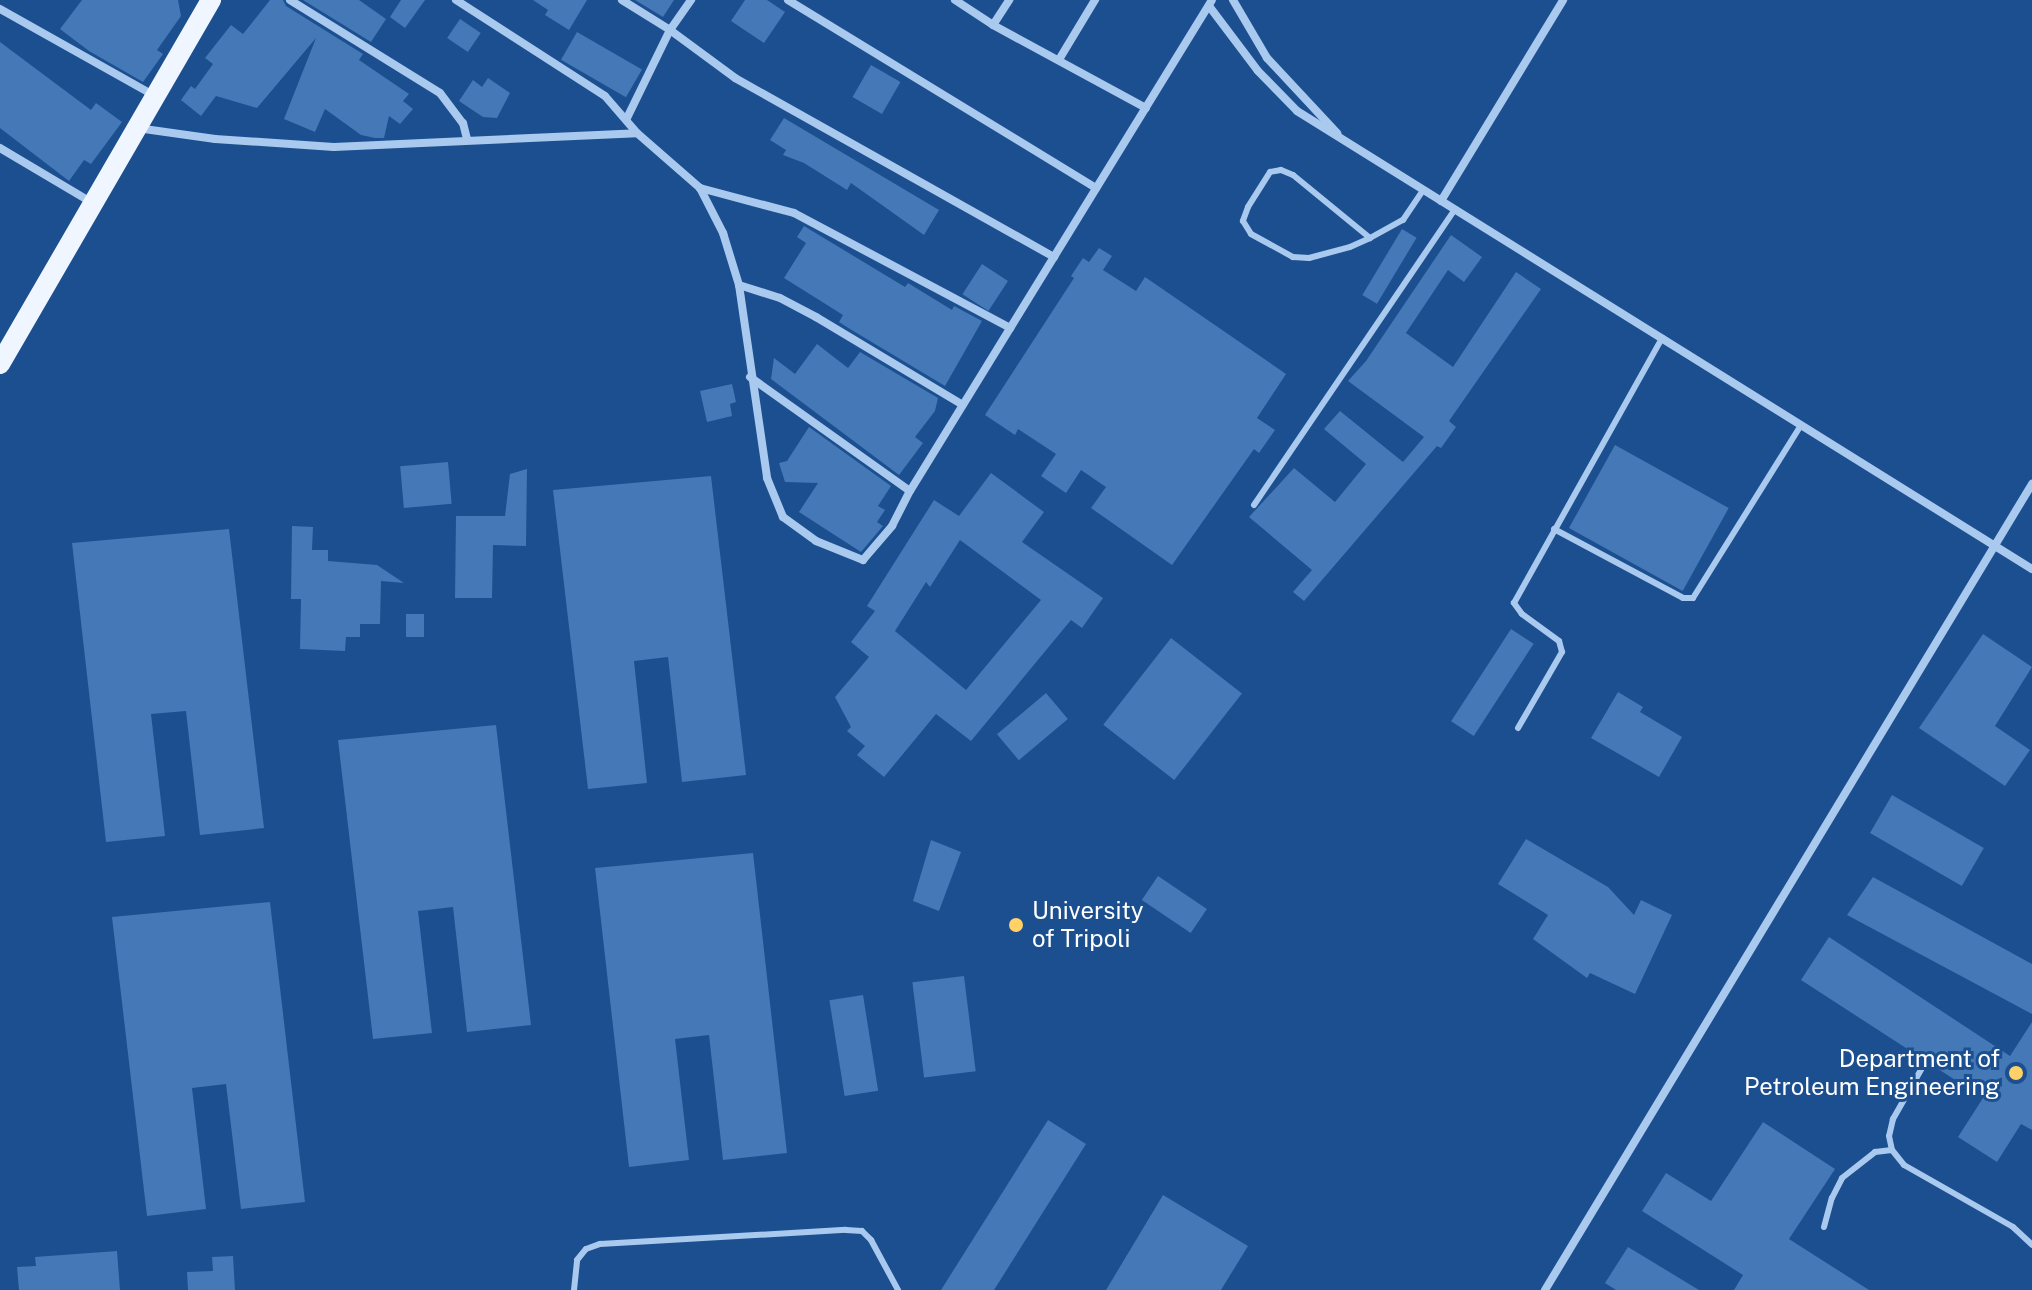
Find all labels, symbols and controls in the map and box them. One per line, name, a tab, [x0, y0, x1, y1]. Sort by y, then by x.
place label: University of Tripoli	[1032, 897, 1144, 953]
marker: University of Tripoli	[1007, 916, 1025, 934]
place label: Department of Petroleum Engineering	[1744, 1045, 2000, 1101]
marker: Department of Petroleum Engineering	[2007, 1064, 2025, 1082]

